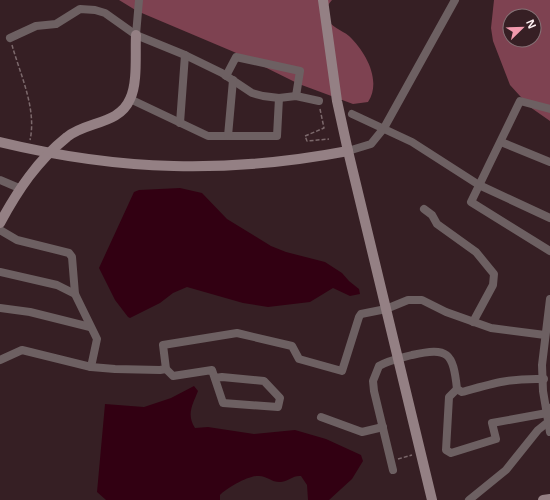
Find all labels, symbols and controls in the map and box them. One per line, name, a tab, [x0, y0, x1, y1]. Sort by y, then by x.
north arrow	[502, 8, 542, 48]
text: N	[523, 17, 540, 31]

